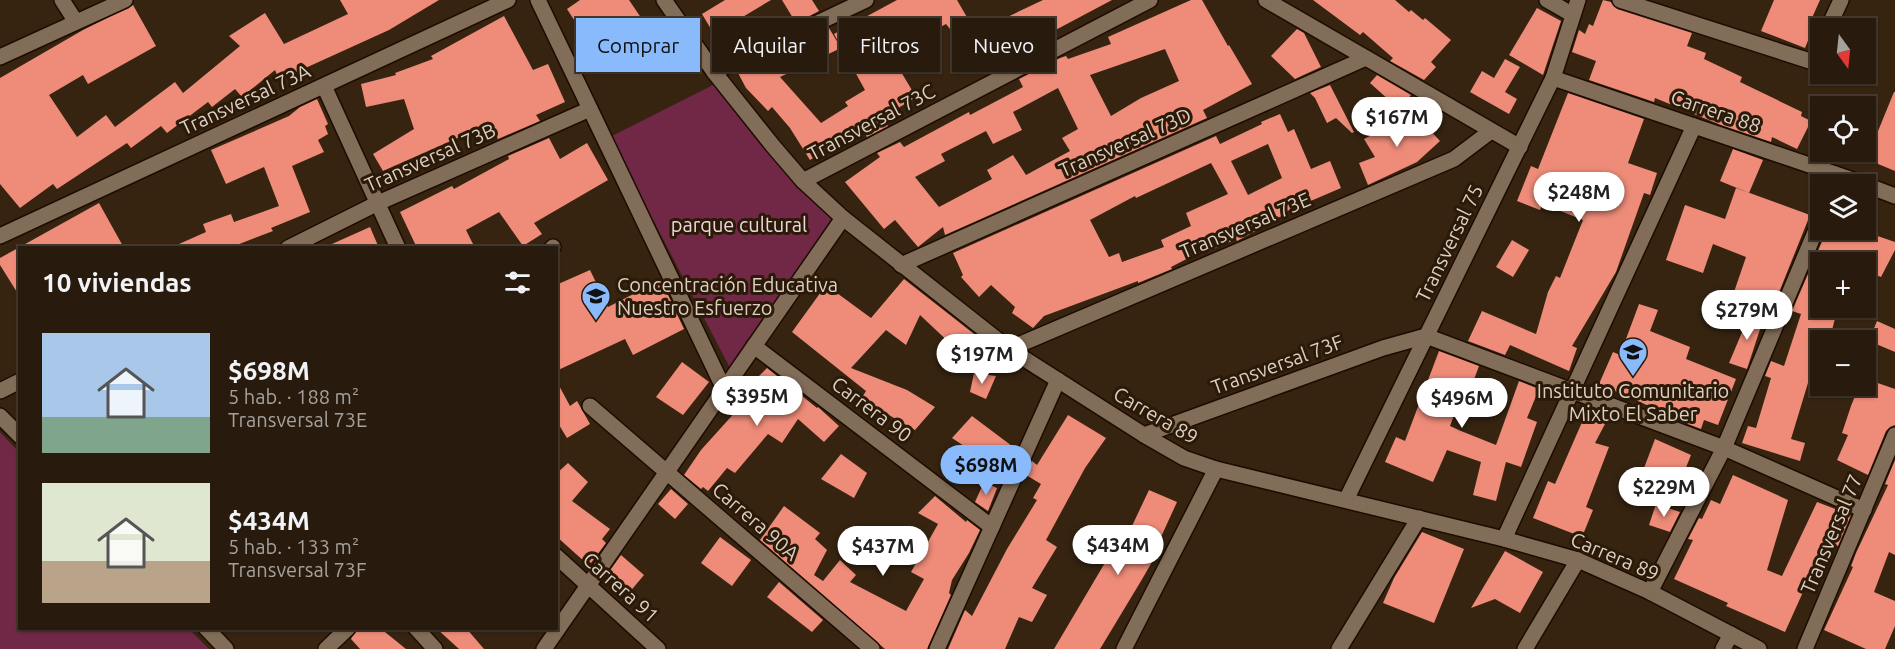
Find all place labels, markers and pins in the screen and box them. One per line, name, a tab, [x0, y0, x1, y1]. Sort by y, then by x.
pin: $167M	[1355, 97, 1439, 148]
pin: $248M	[1537, 172, 1621, 223]
place label: Concentración Educativa Nuestro Esfuerzo	[617, 273, 838, 319]
school or university icon: Concentración Educativa Nuestro Esfuerzo	[580, 280, 612, 322]
pin: $279M	[1705, 290, 1789, 341]
pin: $197M	[940, 334, 1024, 385]
school or university icon: Instituto Comunitario Mixto El Saber	[1617, 336, 1649, 378]
pin: $395M	[715, 376, 799, 427]
pin: $496M	[1420, 378, 1504, 429]
place label: Instituto Comunitario Mixto El Saber	[1537, 379, 1729, 425]
pin: $698M	[944, 445, 1028, 496]
pin: $229M	[1622, 467, 1706, 518]
pin: $434M	[1076, 525, 1160, 576]
pin: $437M	[841, 526, 925, 577]

